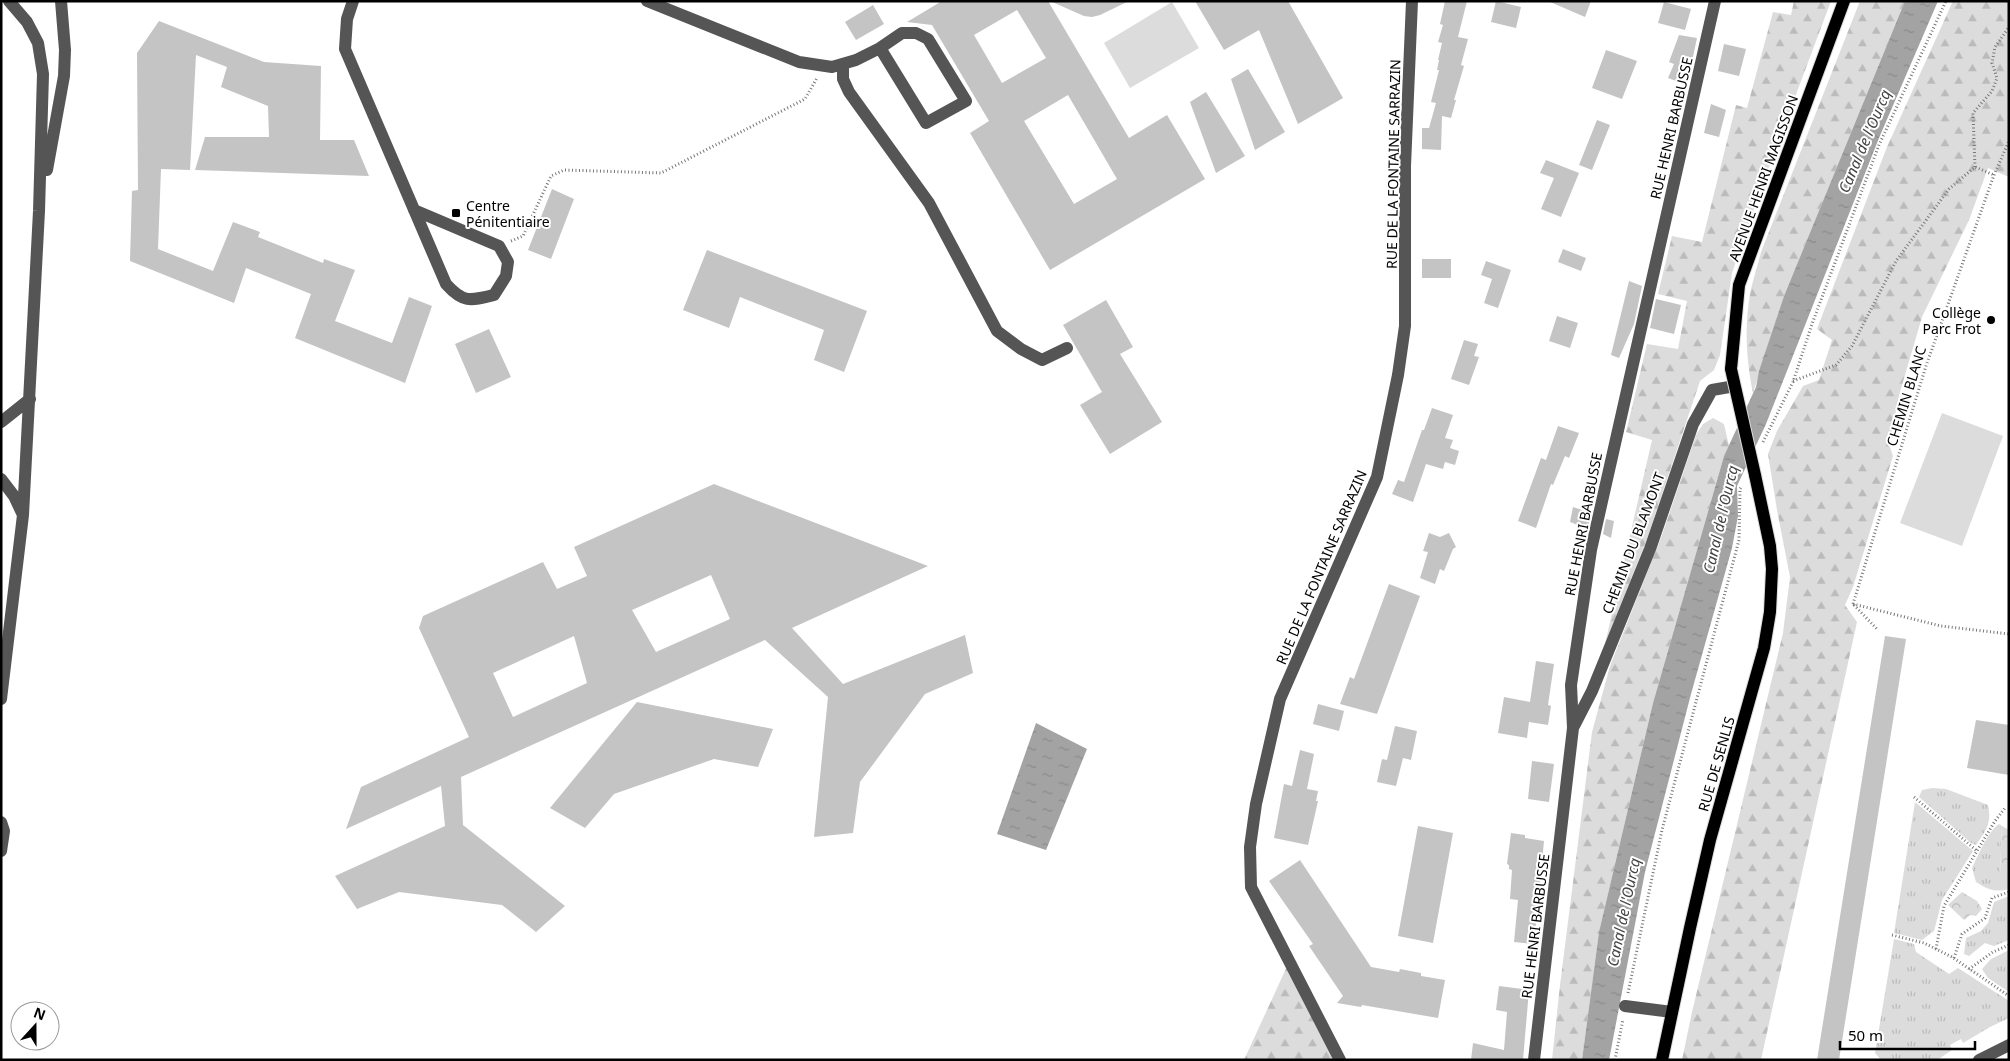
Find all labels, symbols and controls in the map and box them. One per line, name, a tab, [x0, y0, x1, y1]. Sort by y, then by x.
street label: RUE HENRI BARBUSSE	[1645, 55, 1697, 201]
street label: RUE DE LA FONTAINE SARRAZIN	[1382, 59, 1404, 269]
water label: Canal de l'Ourcq	[1833, 86, 1895, 196]
street label: AVENUE HENRI MAGISSON	[1724, 92, 1802, 264]
place label: Centre Pénitentiaire	[466, 196, 550, 231]
marker: Centre Pénitentiaire	[450, 207, 462, 219]
place label: Collège Parc Frot	[1923, 303, 1981, 338]
marker: Collège Parc Frot	[1985, 314, 1997, 326]
street label: CHEMIN BLANC	[1882, 344, 1930, 448]
street label: RUE HENRI BARBUSSE	[1560, 451, 1606, 597]
water label: Canal de l'Ourcq	[1698, 463, 1742, 575]
street label: RUE DE LA FONTAINE SARRAZIN	[1271, 467, 1371, 667]
street label: CHEMIN DU BLAMONT	[1597, 469, 1669, 617]
street label: RUE DE SENLIS	[1693, 714, 1739, 814]
street label: RUE HENRI BARBUSSE	[1517, 853, 1553, 999]
water label: Canal de l'Ourcq	[1602, 856, 1644, 968]
north arrow	[10, 1001, 60, 1051]
text: N	[31, 1002, 49, 1024]
scale bar	[1840, 1018, 1975, 1050]
text: 50 m	[1848, 1025, 1883, 1045]

